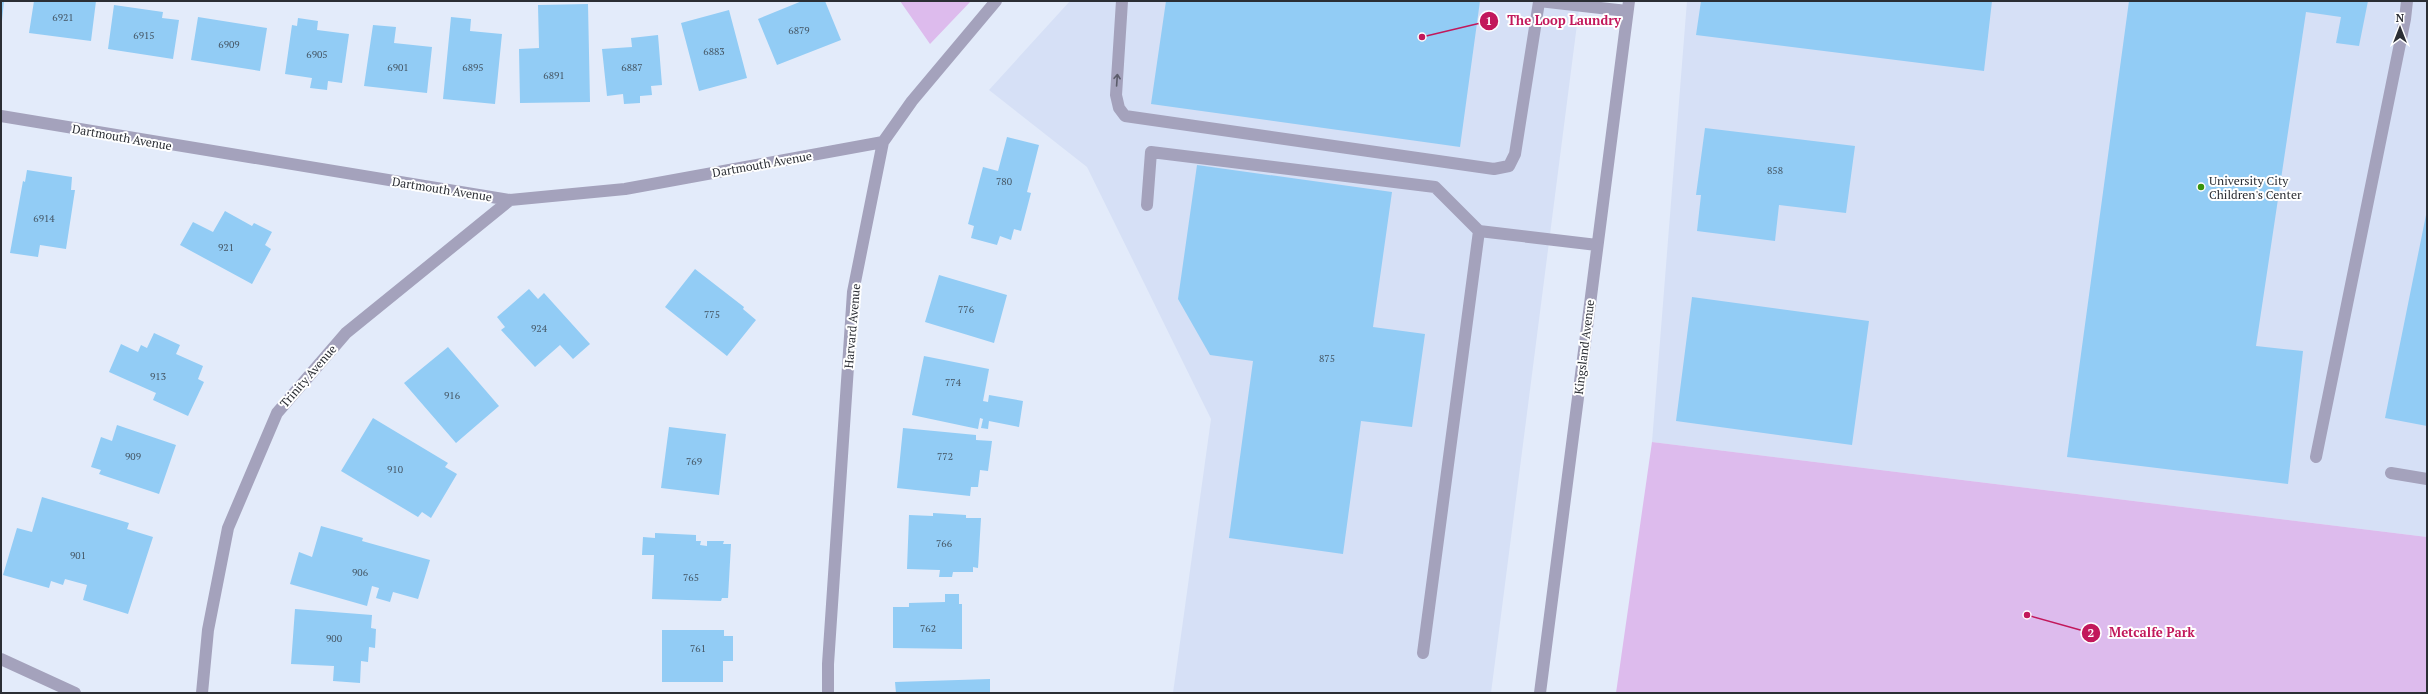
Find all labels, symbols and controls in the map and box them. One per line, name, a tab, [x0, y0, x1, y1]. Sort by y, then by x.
callout: The Loop Laundry	[1479, 8, 1629, 33]
north arrow	[2380, 8, 2420, 48]
house number: 6921	[52, 11, 74, 24]
text: The Loop Laundry	[1507, 11, 1622, 29]
text: N	[2396, 11, 2405, 25]
text: 1	[1486, 13, 1492, 28]
house number: 6879	[788, 24, 810, 37]
house number: 6915	[133, 29, 155, 42]
house number: 6909	[218, 38, 240, 51]
house number: 6883	[703, 45, 725, 58]
house number: 6905	[306, 48, 328, 61]
house number: 6901	[387, 61, 409, 74]
house number: 6895	[462, 61, 484, 74]
house number: 6887	[621, 61, 643, 74]
house number: 6891	[543, 69, 565, 82]
one-way arrow	[1114, 74, 1121, 87]
street label: Dartmouth Avenue	[71, 121, 173, 153]
street label: Dartmouth Avenue	[711, 148, 813, 180]
house number: 858	[1767, 164, 1783, 177]
place label: University City Children's Center	[2209, 173, 2302, 202]
street label: Dartmouth Avenue	[391, 174, 493, 204]
house number: 780	[996, 175, 1012, 188]
marker: University City Children's Center	[2196, 182, 2206, 192]
house number: 6914	[33, 212, 55, 225]
house number: 921	[218, 241, 234, 254]
street label: Harvard Avenue	[841, 283, 863, 369]
street label: Kingsland Avenue	[1571, 299, 1597, 395]
house number: 776	[958, 303, 975, 316]
house number: 775	[704, 308, 720, 321]
house number: 924	[531, 322, 548, 335]
street label: Trinity Avenue	[277, 341, 339, 411]
house number: 875	[1319, 352, 1335, 365]
house number: 913	[150, 370, 166, 383]
house number: 774	[945, 376, 962, 389]
house number: 916	[444, 389, 461, 402]
house number: 909	[125, 450, 141, 463]
house number: 772	[937, 450, 953, 463]
house number: 769	[686, 455, 702, 468]
house number: 910	[387, 463, 403, 476]
house number: 766	[936, 537, 953, 550]
house number: 901	[70, 549, 86, 562]
house number: 906	[352, 566, 369, 579]
house number: 765	[683, 571, 699, 584]
callout: Metcalfe Park	[2081, 620, 2203, 645]
house number: 762	[920, 622, 936, 635]
text: Metcalfe Park	[2109, 623, 2195, 641]
text: 2	[2088, 625, 2095, 640]
house number: 900	[326, 632, 342, 645]
house number: 761	[690, 642, 706, 655]

